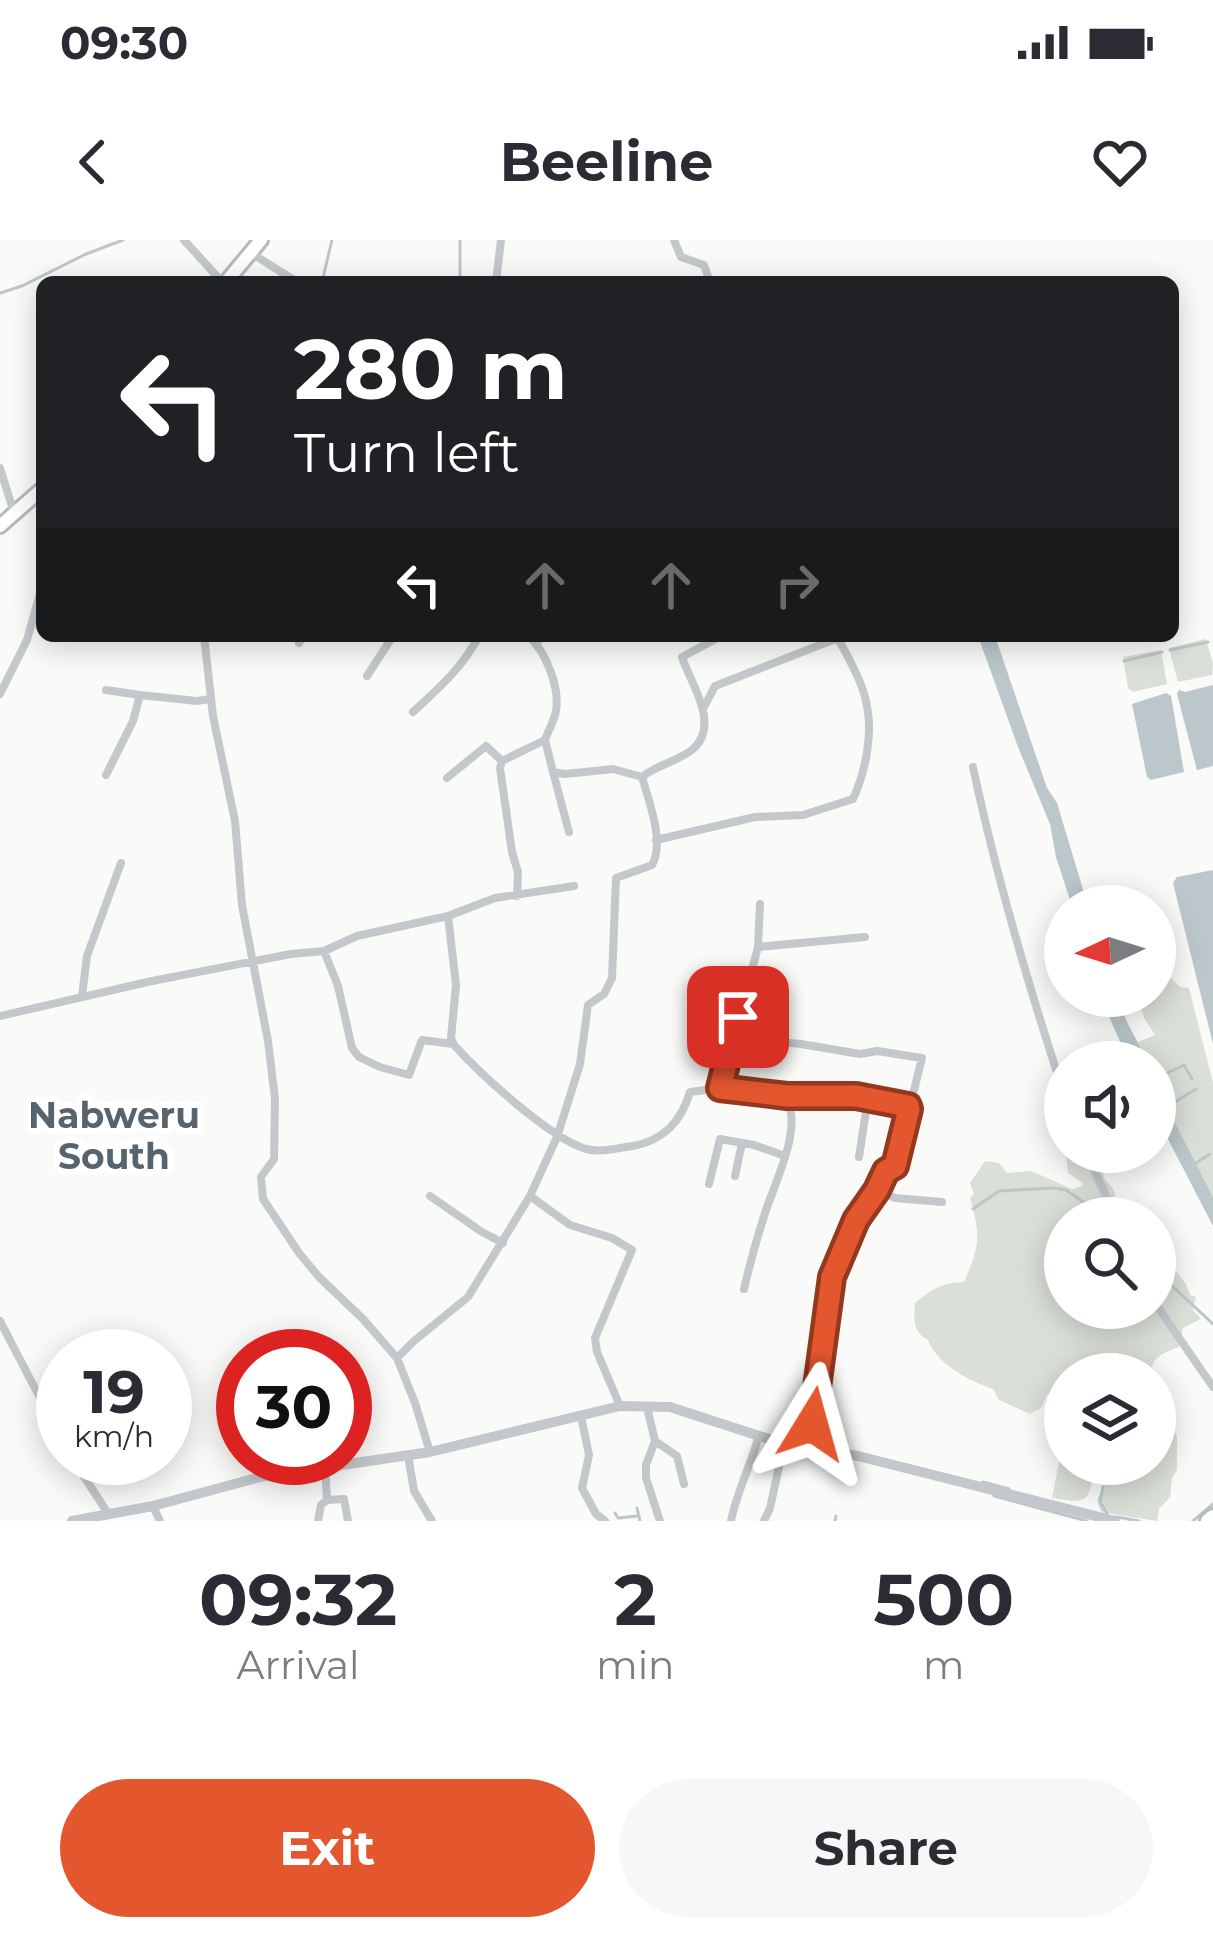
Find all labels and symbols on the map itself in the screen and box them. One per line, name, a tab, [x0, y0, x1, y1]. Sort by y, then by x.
north arrow	[1044, 885, 1176, 1017]
pin	[687, 966, 789, 1068]
district label: Nabweru South	[28, 1093, 200, 1178]
speed limit sign: 30	[216, 1329, 372, 1485]
position arrow	[749, 1361, 875, 1487]

